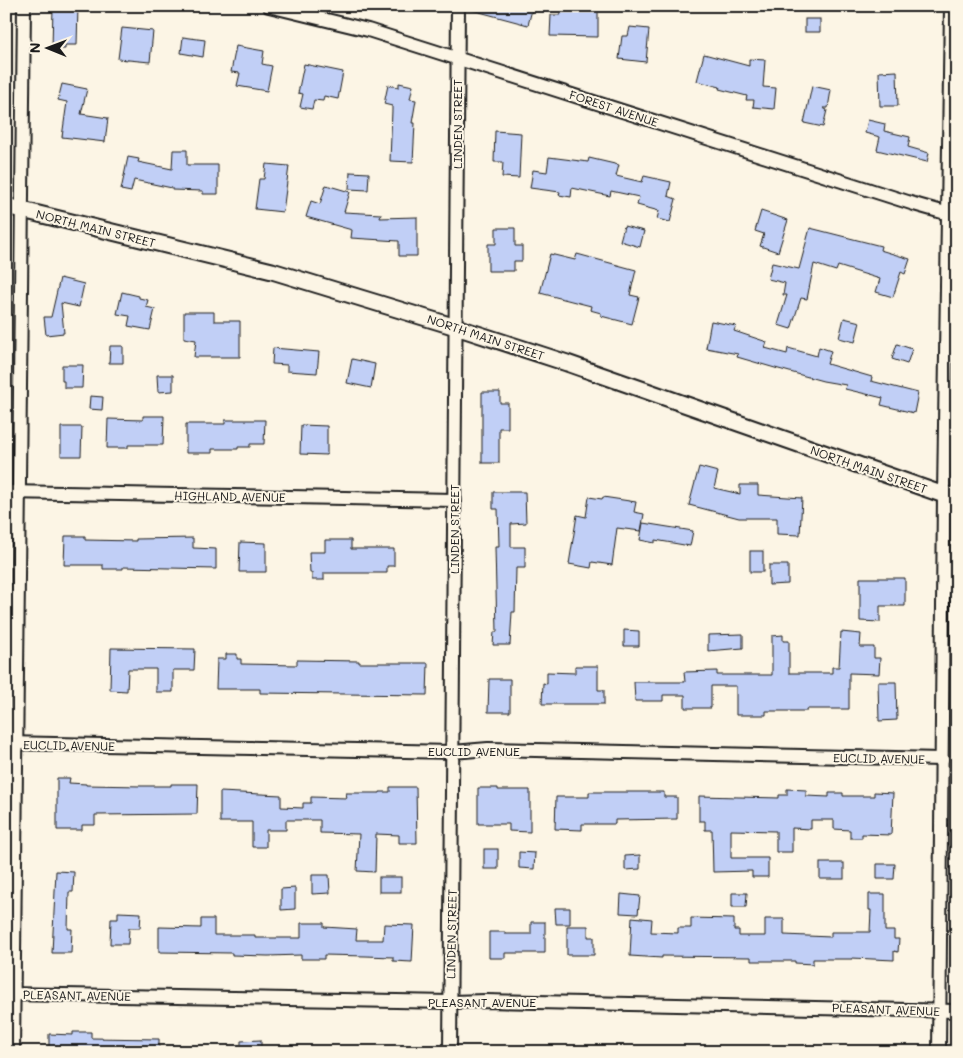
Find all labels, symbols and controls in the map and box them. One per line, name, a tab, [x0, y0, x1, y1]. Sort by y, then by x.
north arrow	[22, 22, 72, 72]
text: N	[25, 42, 44, 53]
street label: LINDEN STREET	[449, 79, 465, 169]
street label: FOREST AVENUE	[567, 86, 661, 130]
street label: NORTH MAIN STREET	[35, 205, 158, 251]
street label: NORTH MAIN STREET	[425, 310, 547, 364]
street label: NORTH MAIN STREET	[808, 441, 930, 497]
street label: LINDEN STREET	[446, 484, 462, 574]
street label: HIGHLAND AVENUE	[174, 487, 286, 505]
street label: EUCLID AVENUE	[23, 736, 115, 754]
street label: EUCLID AVENUE	[428, 743, 520, 759]
street label: EUCLID AVENUE	[833, 749, 925, 767]
street label: LINDEN STREET	[442, 889, 460, 979]
street label: PLEASANT AVENUE	[23, 986, 131, 1004]
street label: PLEASANT AVENUE	[428, 994, 536, 1010]
street label: PLEASANT AVENUE	[832, 999, 940, 1019]

